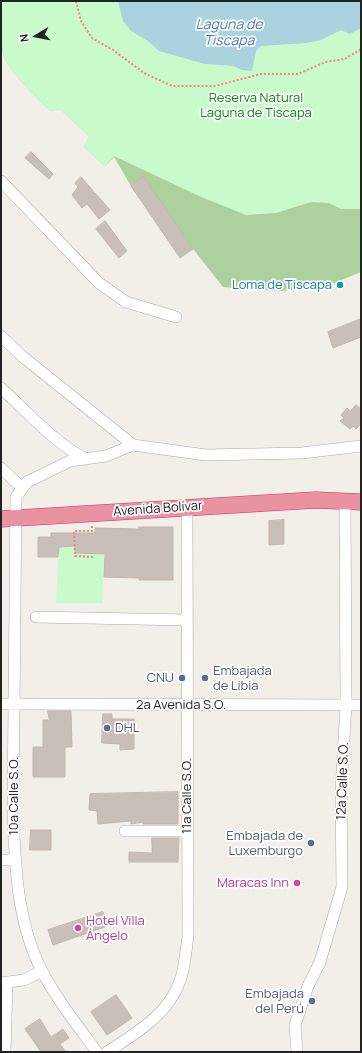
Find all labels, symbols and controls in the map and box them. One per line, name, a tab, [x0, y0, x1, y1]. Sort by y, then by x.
north arrow	[16, 16, 56, 56]
water label: Laguna de Tiscapa	[196, 17, 262, 50]
text: N	[16, 33, 32, 43]
park label: Reserva Natural Laguna de Tiscapa	[200, 90, 312, 121]
place label: Loma de Tiscapa	[232, 277, 332, 293]
marker: Loma de Tiscapa	[335, 280, 345, 290]
street label: Avenida Bolívar	[113, 498, 203, 520]
place label: Embajada de Libia	[213, 663, 272, 694]
place label: CNU	[147, 670, 174, 686]
marker: CNU	[177, 673, 187, 683]
marker: Embajada de Libia	[200, 673, 210, 683]
street label: 2a Avenida S.O.	[136, 697, 226, 713]
place label: DHL	[115, 720, 139, 736]
marker: DHL	[102, 723, 112, 733]
street label: 12a Calle S.O.	[334, 742, 352, 820]
street label: 10a Calle S.O.	[6, 757, 22, 835]
street label: 11a Calle S.O.	[179, 758, 195, 834]
place label: Embajada de Luxemburgo	[226, 828, 303, 859]
marker: Embajada de Luxemburgo	[306, 838, 316, 848]
place label: Maracas Inn	[217, 875, 289, 891]
marker: Maracas Inn	[292, 878, 302, 888]
place label: Hotel Villa Ángelo	[86, 913, 145, 944]
marker: Hotel Villa Ángelo	[73, 923, 83, 933]
place label: Embajada del Perú	[245, 986, 304, 1017]
marker: Embajada del Perú	[307, 996, 317, 1006]

